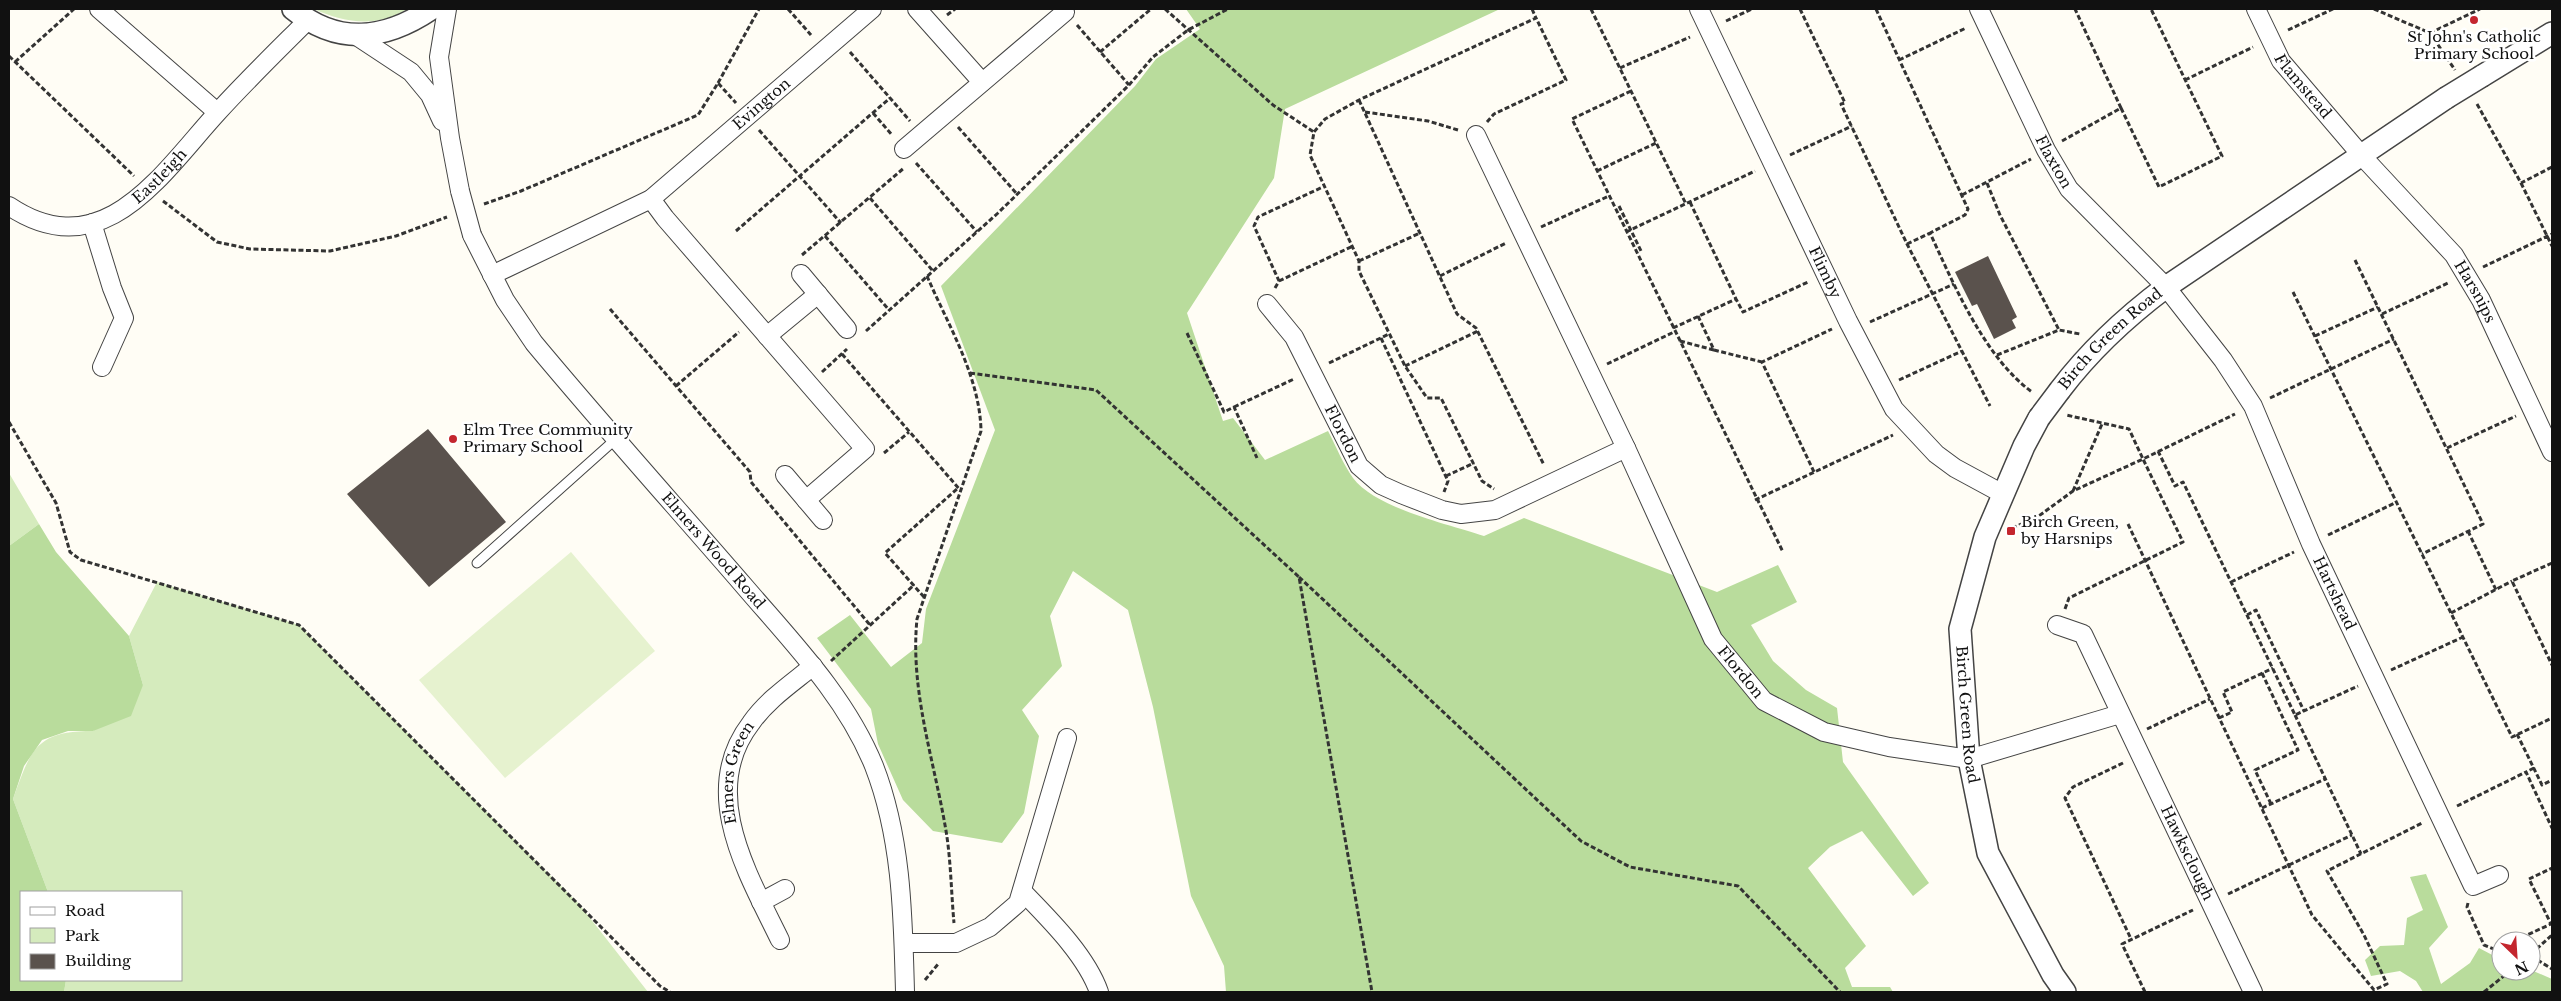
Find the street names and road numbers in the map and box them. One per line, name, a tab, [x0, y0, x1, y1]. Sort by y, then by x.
street label: Flamstead	[2270, 51, 2336, 122]
street label: Evington	[728, 74, 794, 134]
street label: Flaxton	[2031, 132, 2076, 192]
street label: Eastleigh	[128, 145, 190, 207]
street label: Flimby	[1805, 243, 1846, 302]
street label: Harsnips	[2450, 257, 2500, 326]
street label: Birch Green Road	[2054, 283, 2166, 393]
street label: Flordon	[1321, 402, 1366, 466]
street label: Elmers Wood Road	[658, 488, 770, 613]
street label: Hartshead	[2309, 553, 2360, 633]
street label: Flordon	[1714, 642, 1768, 702]
street label: Birch Green Road	[1952, 645, 1984, 785]
street label: Elmers Green	[718, 718, 758, 826]
street label: Hawksclough	[2157, 802, 2218, 903]

